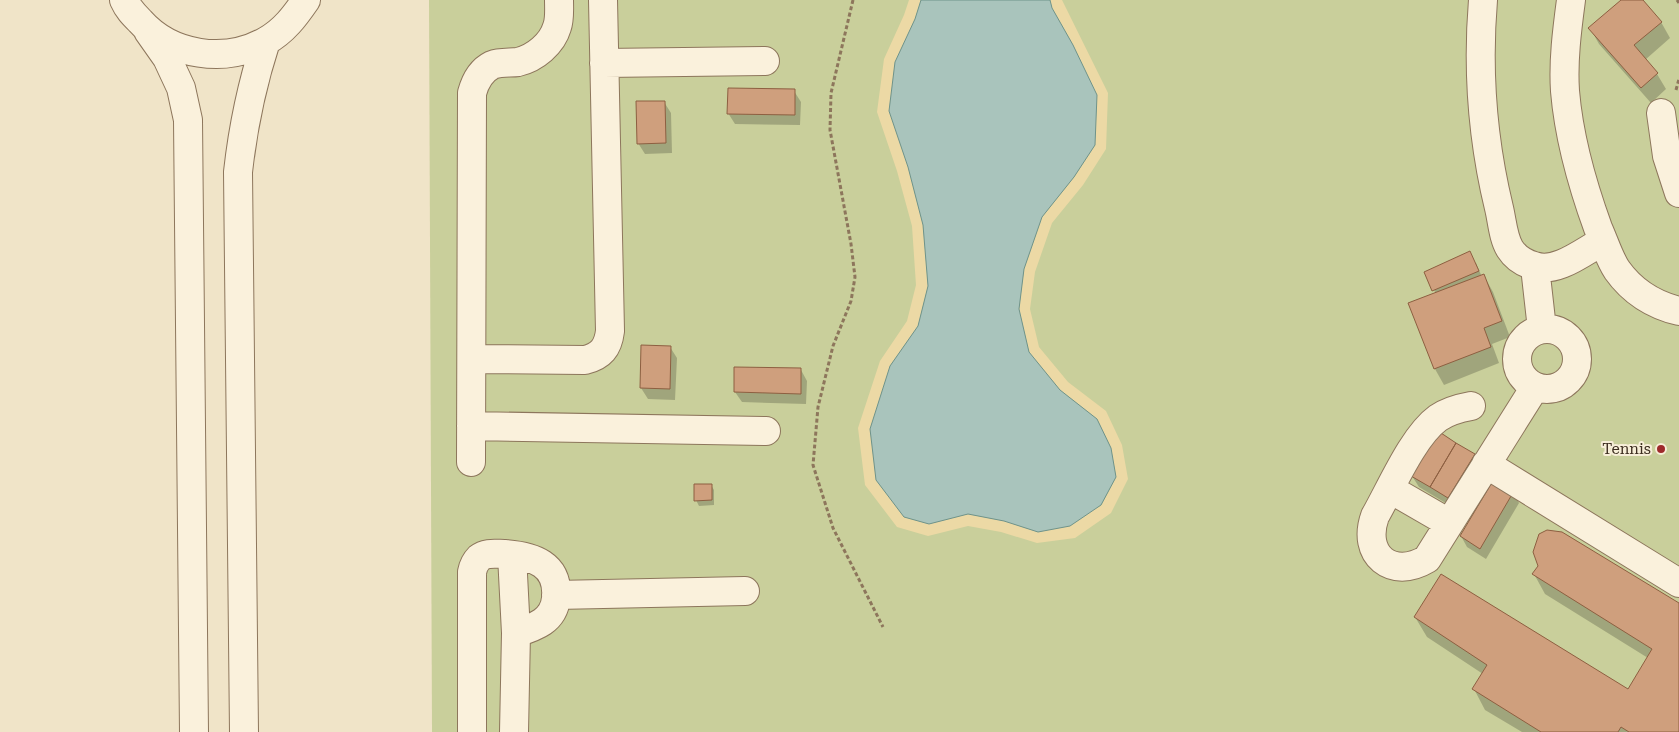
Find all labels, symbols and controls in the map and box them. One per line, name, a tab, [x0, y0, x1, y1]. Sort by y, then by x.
place label: Tennis	[1602, 440, 1651, 458]
marker: Tennis	[1655, 443, 1667, 455]

